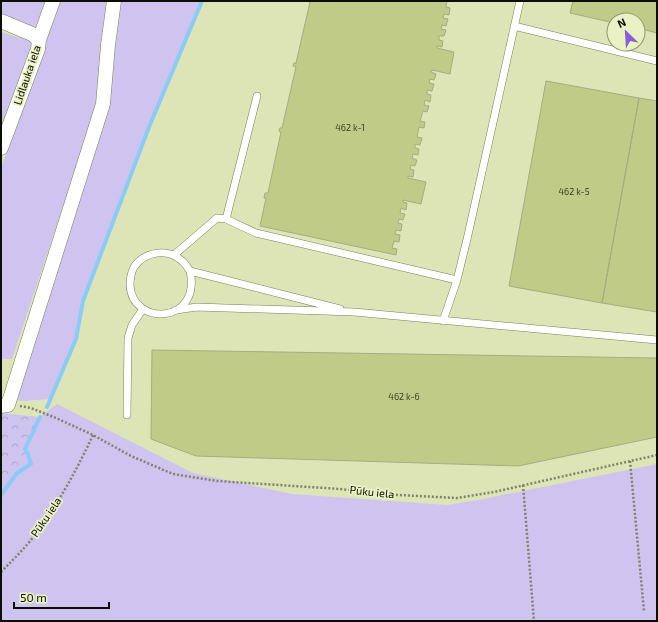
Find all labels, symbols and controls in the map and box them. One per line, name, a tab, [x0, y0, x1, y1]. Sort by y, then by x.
north arrow	[606, 12, 646, 52]
text: N	[615, 15, 628, 30]
street label: Lidlauka iela	[10, 43, 43, 106]
house number: 462 k-1	[335, 122, 365, 133]
house number: 462 k-5	[559, 186, 590, 197]
house number: 462 k-6	[388, 391, 420, 402]
street label: Pūku iela	[349, 483, 395, 500]
street label: Pūku iela	[28, 494, 64, 539]
scale bar	[14, 584, 109, 610]
text: 50 m	[20, 590, 47, 604]

